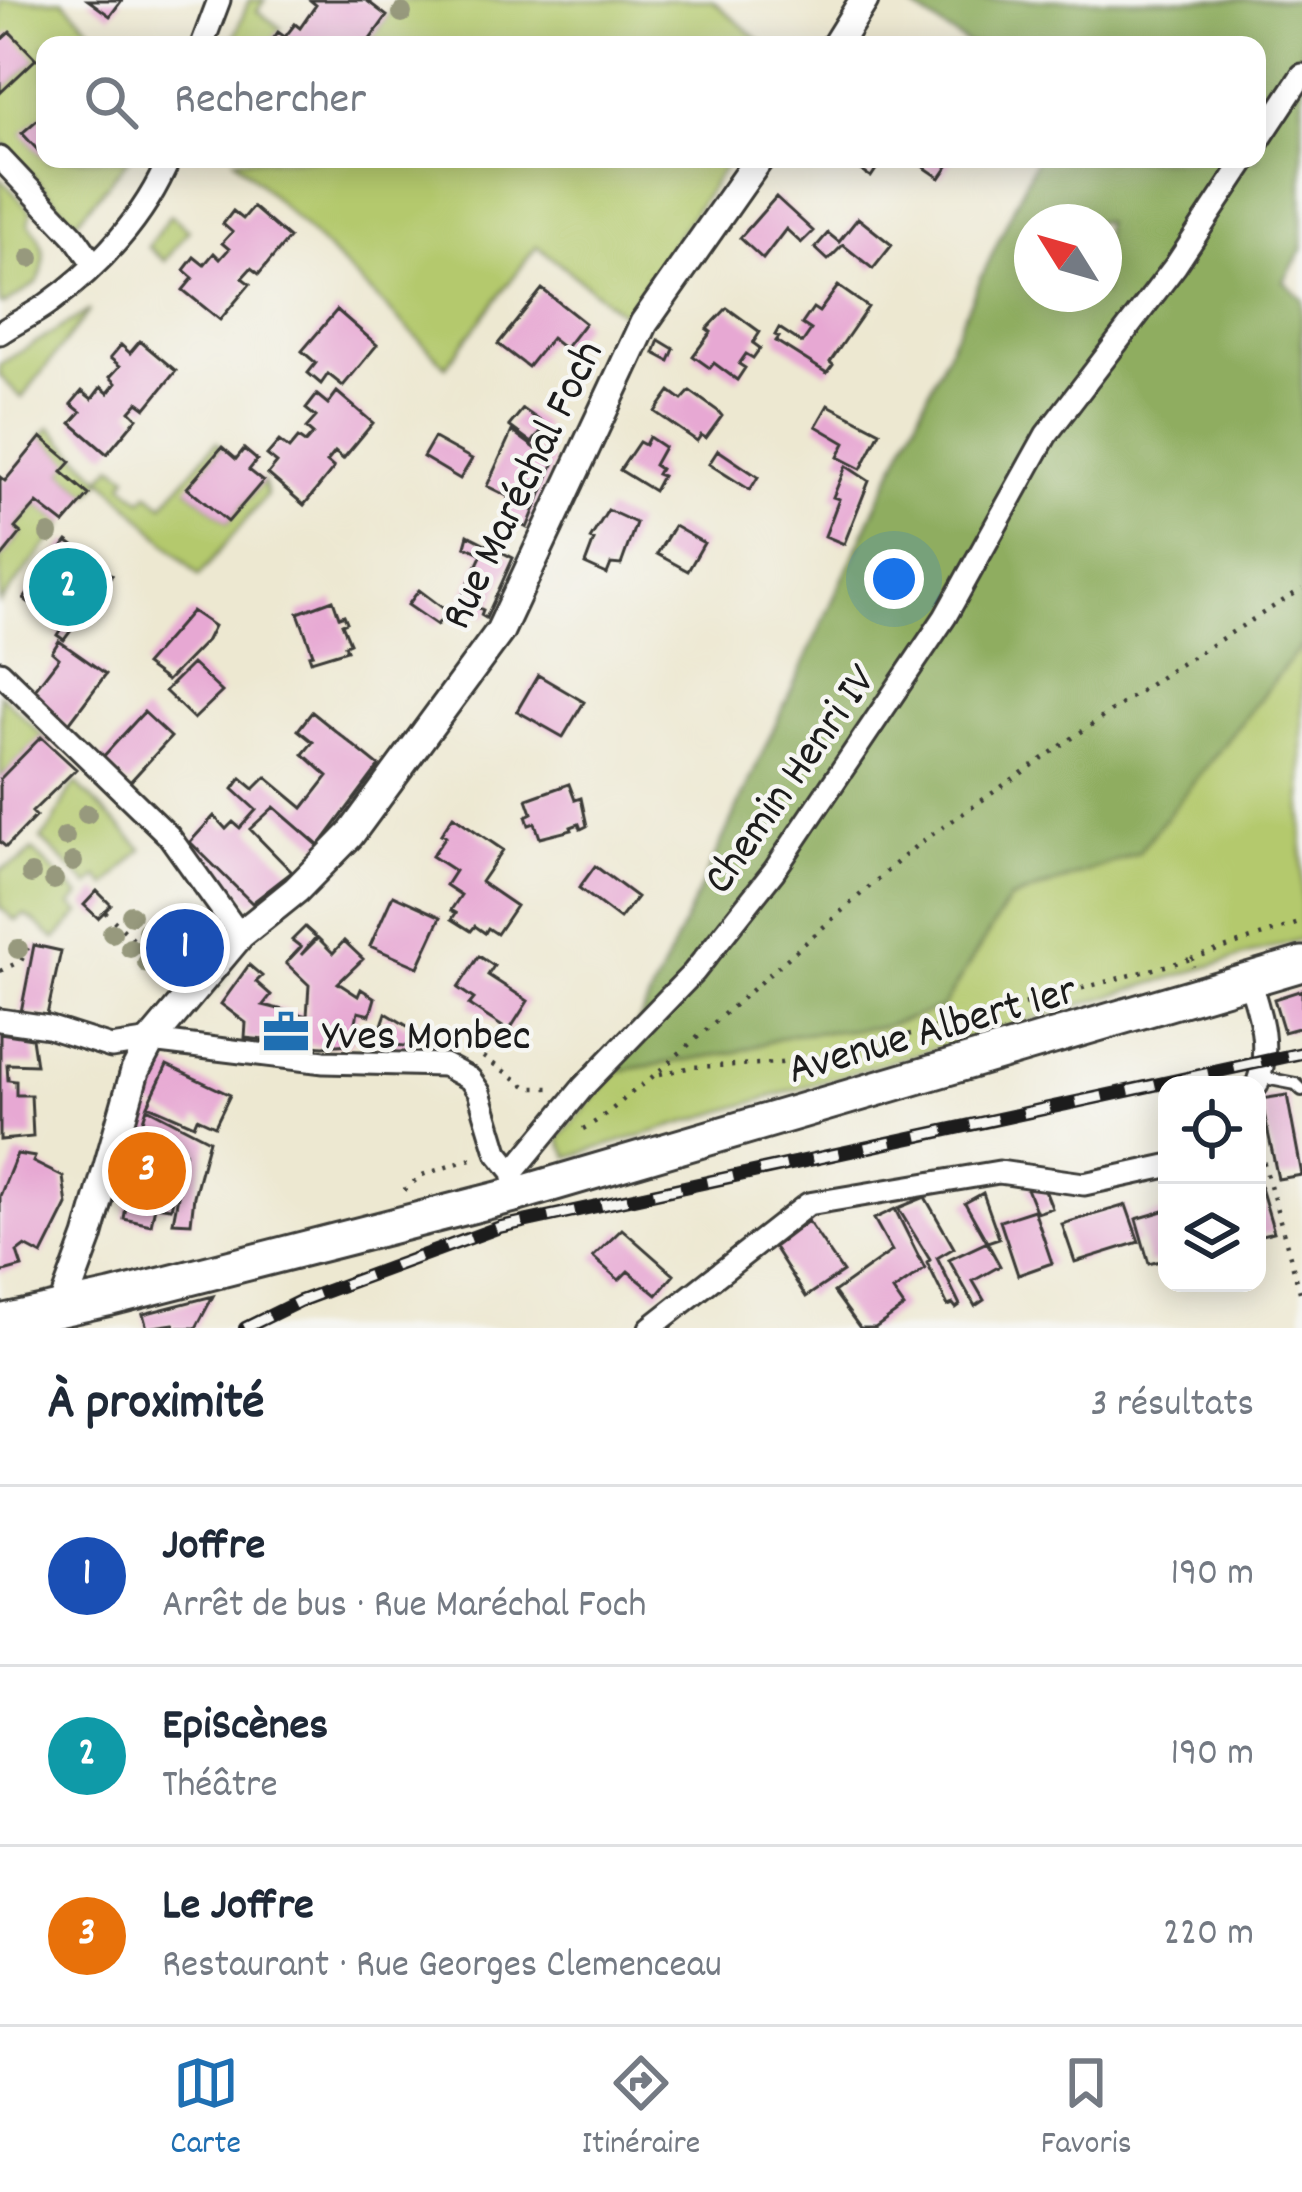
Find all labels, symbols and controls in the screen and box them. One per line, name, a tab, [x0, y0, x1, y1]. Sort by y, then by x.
search box	[36, 36, 1266, 168]
icon: search	[78, 69, 144, 135]
text: Rechercher	[174, 70, 366, 134]
north arrow	[1014, 204, 1122, 312]
street label: Rue Maréchal Foch	[428, 331, 623, 641]
pin: 2	[29, 542, 107, 632]
your location	[864, 549, 924, 609]
street label: Chemin Henri IV	[690, 653, 896, 909]
pin: 1	[146, 903, 224, 993]
street label: Avenue Albert 1er	[781, 961, 1085, 1105]
office icon: Yves Monbec	[261, 1007, 311, 1057]
place label: Yves Monbec	[322, 1007, 531, 1071]
map controls	[1158, 1076, 1266, 1292]
button: locate	[1158, 1076, 1266, 1184]
pin: 3	[108, 1126, 186, 1216]
button: layers	[1158, 1184, 1266, 1292]
text: À proximité	[48, 1370, 265, 1442]
text: 3 résultats	[1090, 1379, 1254, 1434]
text: Joffre	[162, 1516, 265, 1580]
text: 1	[83, 1548, 91, 1603]
text: 190 m	[1171, 1548, 1254, 1603]
text: Arrêt de bus · Rue Maréchal Foch	[162, 1580, 646, 1635]
text: EpiScènes	[162, 1696, 328, 1760]
text: 2	[78, 1728, 96, 1783]
text: 190 m	[1171, 1728, 1254, 1783]
text: Théâtre	[162, 1760, 278, 1815]
text: Le Joffre	[162, 1876, 314, 1940]
text: 3	[78, 1908, 96, 1963]
text: 220 m	[1163, 1908, 1254, 1963]
text: Restaurant · Rue Georges Clemenceau	[162, 1940, 722, 1995]
tab: Carte	[170, 2050, 241, 2169]
tab: Itinéraire	[582, 2050, 700, 2169]
tab: Favoris	[1041, 2050, 1132, 2169]

